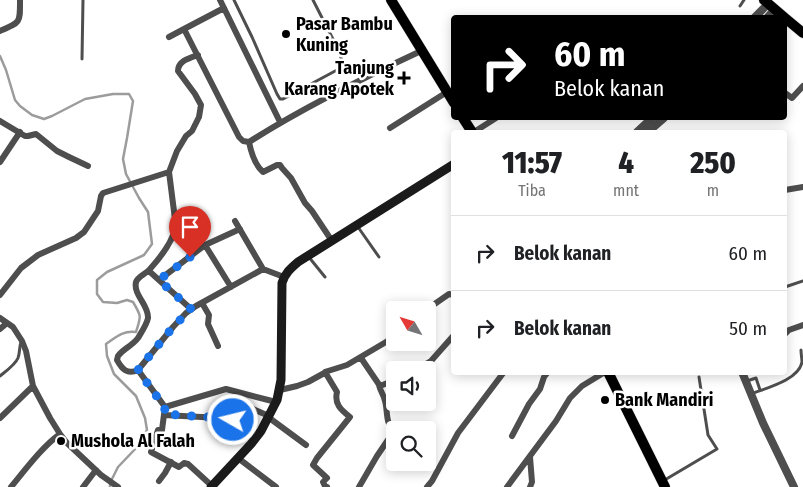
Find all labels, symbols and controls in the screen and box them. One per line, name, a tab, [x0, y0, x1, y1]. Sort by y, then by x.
place label: Pasar Bambu Kuning	[296, 13, 393, 56]
marker: Pasar Bambu Kuning	[280, 28, 292, 40]
text: 60 m	[554, 33, 625, 75]
icon: right	[471, 35, 536, 100]
place label: Tanjung Karang Apotek	[284, 57, 395, 100]
marker: Tanjung Karang Apotek	[398, 72, 410, 84]
text: Belok kanan	[554, 75, 664, 102]
text: 11:57	[502, 145, 562, 181]
text: 4	[618, 145, 634, 181]
text: 250	[690, 145, 736, 181]
text: Tiba	[518, 181, 546, 200]
text: mnt	[613, 181, 639, 200]
text: m	[707, 181, 719, 200]
pin	[169, 206, 211, 257]
icon: arrive	[176, 213, 204, 241]
icon: right	[471, 239, 499, 267]
text: Belok kanan	[514, 242, 611, 265]
text: 60 m	[729, 242, 767, 265]
north arrow	[386, 301, 436, 351]
map controls	[386, 301, 436, 471]
icon: right	[471, 314, 499, 342]
text: Belok kanan	[514, 317, 611, 340]
text: 50 m	[729, 317, 767, 340]
button: sound	[386, 361, 436, 411]
place label: Bank Mandiri	[615, 389, 713, 411]
position arrow	[206, 393, 258, 445]
marker: Bank Mandiri	[599, 394, 611, 406]
button: search	[386, 421, 436, 471]
place label: Mushola Al Falah	[71, 430, 195, 452]
marker: Mushola Al Falah	[55, 435, 67, 447]

